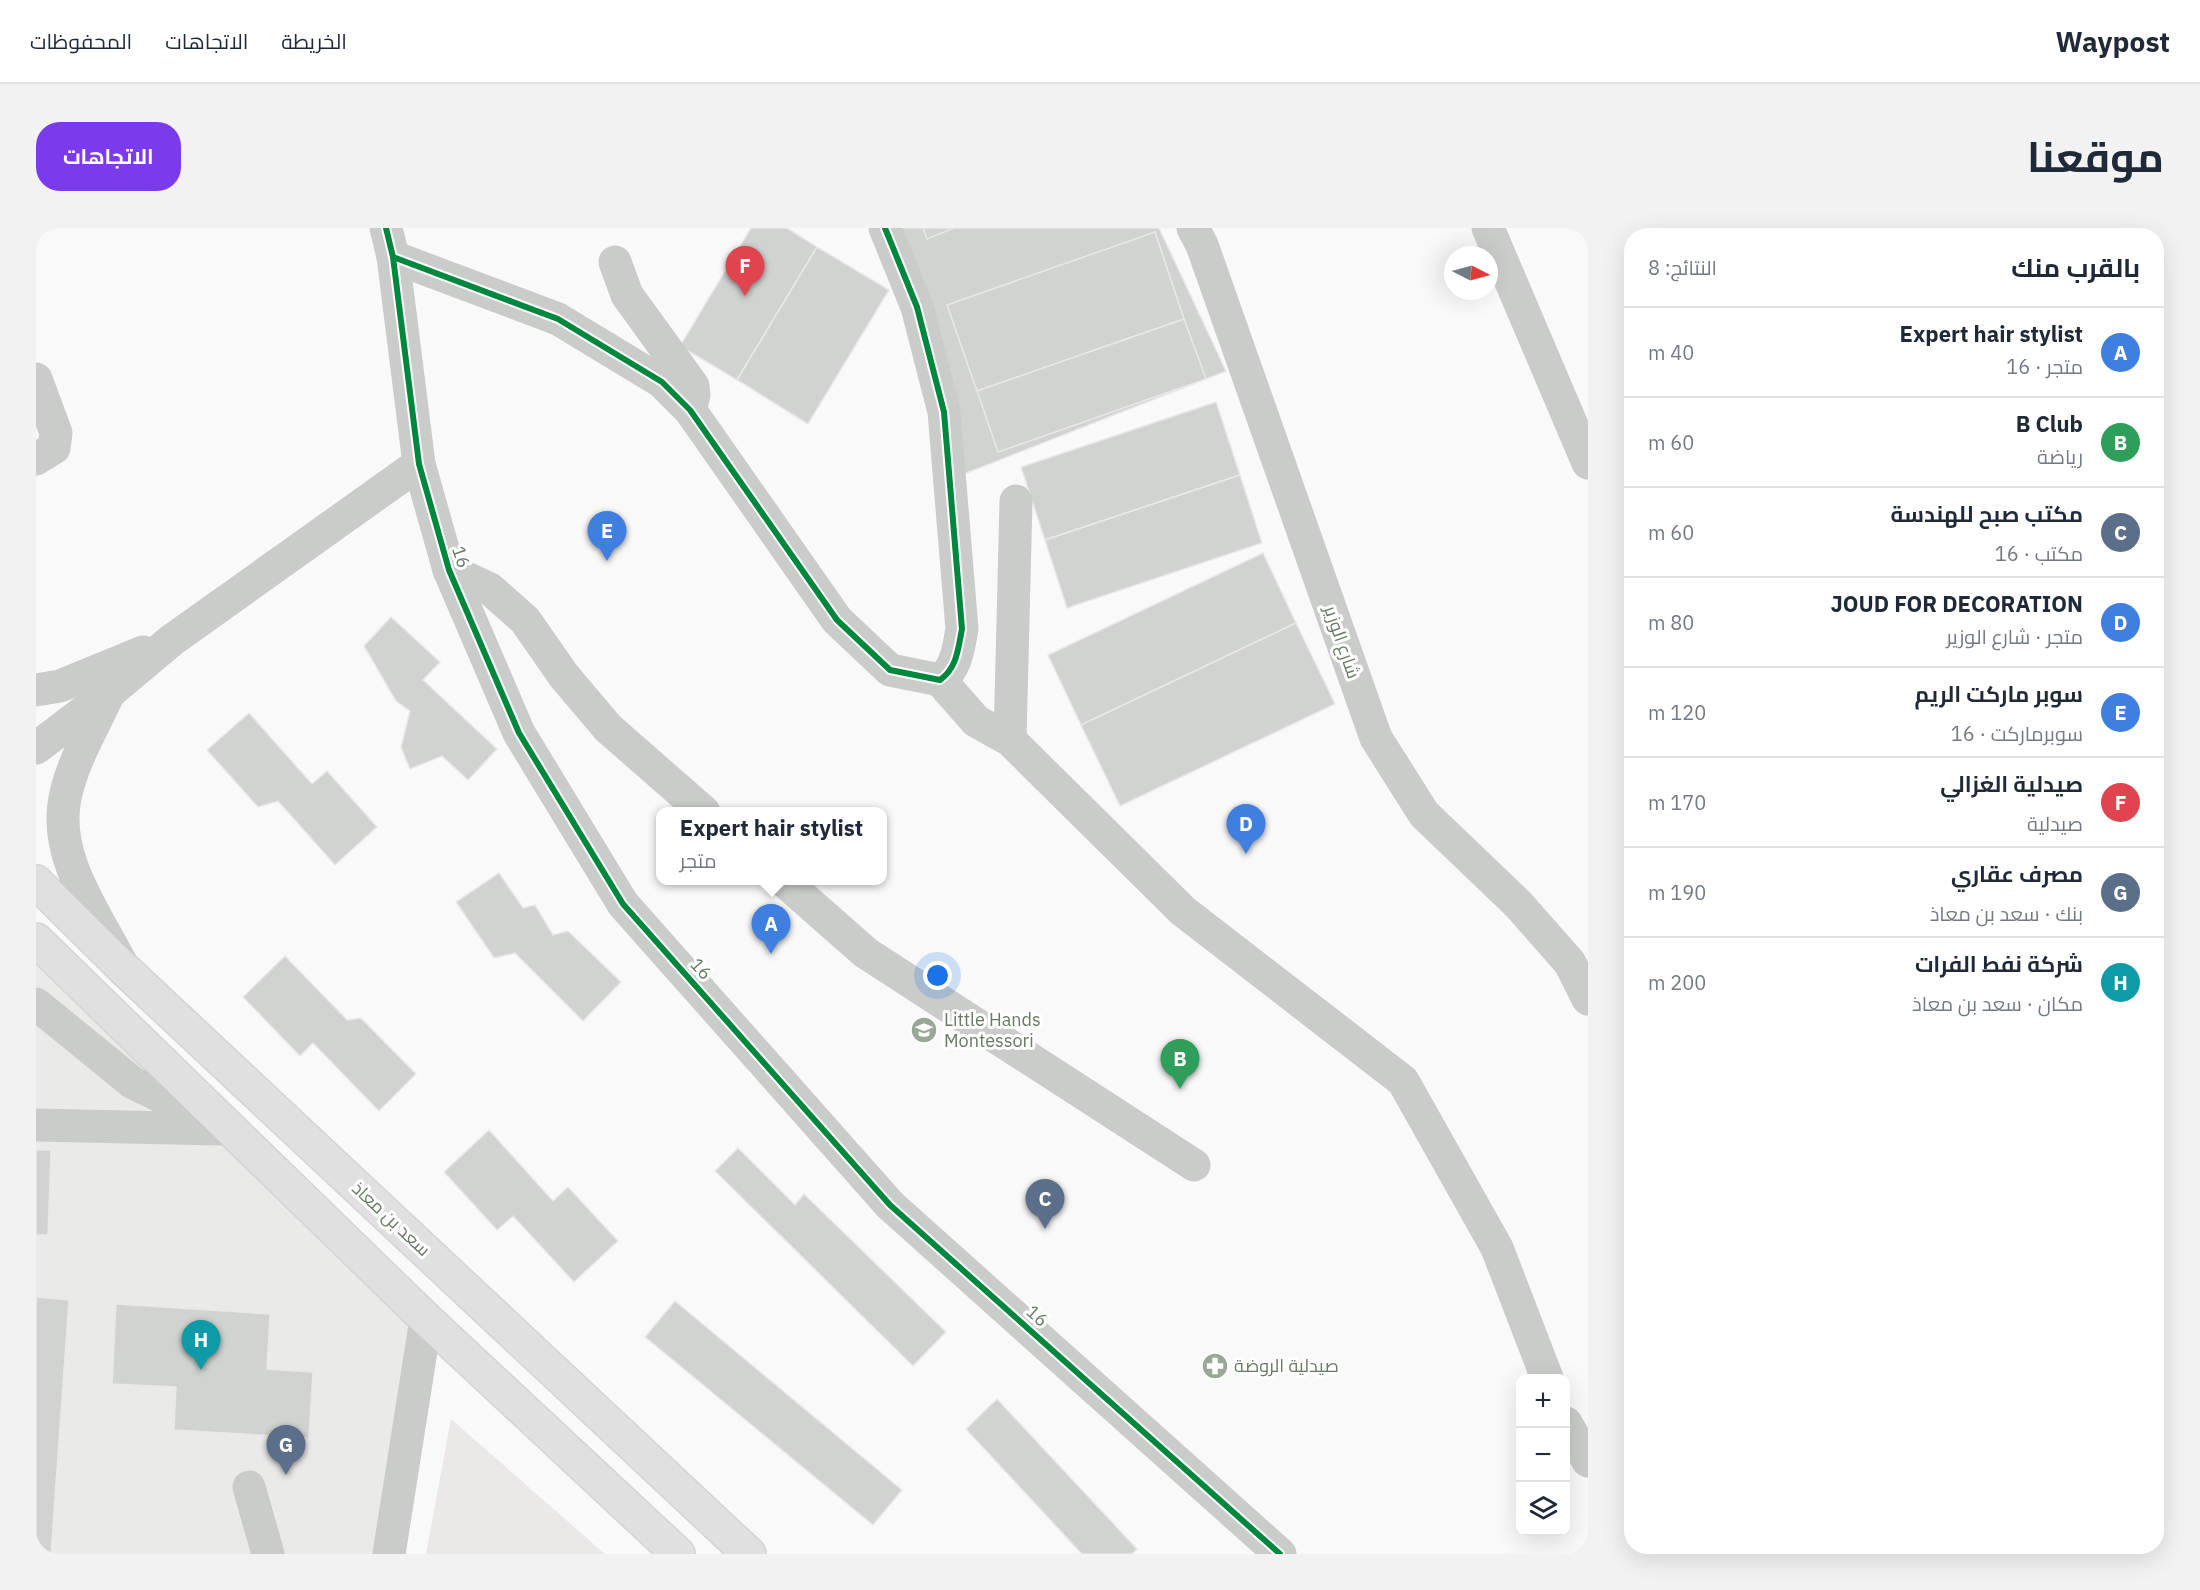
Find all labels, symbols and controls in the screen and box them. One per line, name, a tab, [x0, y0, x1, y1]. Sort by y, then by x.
text: Waypost	[2056, 23, 2170, 60]
text: المحفوظات	[30, 27, 132, 55]
text: الاتجاهات	[165, 27, 248, 55]
text: الخريطة	[281, 27, 347, 55]
button: الاتجاهات	[36, 122, 181, 191]
text: موقعنا	[2027, 129, 2164, 184]
north arrow	[1444, 246, 1498, 300]
pin: F	[726, 247, 764, 296]
text: بالقرب منك	[2011, 250, 2140, 284]
text: النتائج: 8	[1648, 254, 1717, 281]
text: Expert hair stylist	[1900, 319, 2083, 348]
text: 40 m	[1648, 339, 1694, 366]
text: A	[2114, 339, 2127, 366]
text: متجر · 16	[2006, 353, 2083, 380]
text: B Club	[2016, 409, 2083, 438]
text: 60 m	[1648, 429, 1694, 456]
text: B	[2114, 429, 2127, 456]
text: رياضة	[2037, 443, 2083, 470]
text: مكتب صبح للهندسة	[1890, 499, 2083, 528]
pin: E	[588, 512, 626, 561]
text: 60 m	[1648, 519, 1694, 546]
text: C	[2114, 519, 2127, 546]
text: مكتب · 16	[1995, 540, 2083, 567]
street label: 16	[447, 543, 476, 571]
text: JOUD FOR DECORATION	[1830, 589, 2083, 618]
street label: شارع الوزير	[1318, 601, 1366, 682]
text: 80 m	[1648, 609, 1694, 636]
text: D	[2114, 609, 2127, 636]
text: متجر · شارع الوزير	[1946, 623, 2083, 650]
text: سوبر ماركت الريم	[1915, 679, 2083, 708]
text: 120 m	[1648, 699, 1706, 726]
text: E	[2114, 699, 2127, 726]
text: سوبرماركت · 16	[1951, 720, 2083, 747]
text: صيدلية الغزالي	[1940, 769, 2083, 798]
text: 170 m	[1648, 789, 1706, 816]
text: F	[2115, 789, 2126, 816]
pin: D	[1226, 804, 1266, 854]
popup	[656, 807, 887, 885]
text: صيدلية	[2027, 810, 2083, 837]
text: Expert hair stylist	[680, 813, 863, 842]
text: متجر	[680, 847, 717, 874]
text: مصرف عقاري	[1951, 859, 2083, 888]
text: 190 m	[1648, 879, 1706, 906]
text: G	[2113, 879, 2128, 906]
text: بنك · سعد بن معاذ	[1930, 900, 2083, 927]
pin: A	[752, 904, 790, 954]
text: شركة نفط الفرات	[1915, 949, 2083, 978]
street label: 16	[686, 953, 717, 984]
your location	[923, 961, 952, 990]
text: 200 m	[1648, 969, 1706, 996]
text: H	[2113, 969, 2128, 996]
text: مكان · سعد بن معاذ	[1912, 990, 2083, 1017]
place label: Little Hands Montessori	[944, 1008, 1041, 1052]
school or university icon: Little Hands Montessori	[909, 1015, 939, 1045]
pin: B	[1160, 1040, 1200, 1089]
street label: سعد بن معاذ	[347, 1177, 435, 1261]
pin: C	[1026, 1180, 1064, 1229]
street label: 16	[1022, 1300, 1053, 1331]
pin: H	[182, 1320, 220, 1370]
pharmacy icon: صيدلية الروضة	[1200, 1351, 1230, 1381]
place label: صيدلية الروضة	[1234, 1354, 1339, 1377]
map controls	[1516, 1374, 1570, 1536]
button: +	[1516, 1374, 1570, 1428]
pin: G	[266, 1426, 306, 1475]
button: −	[1516, 1428, 1570, 1482]
button: layers	[1516, 1482, 1570, 1536]

